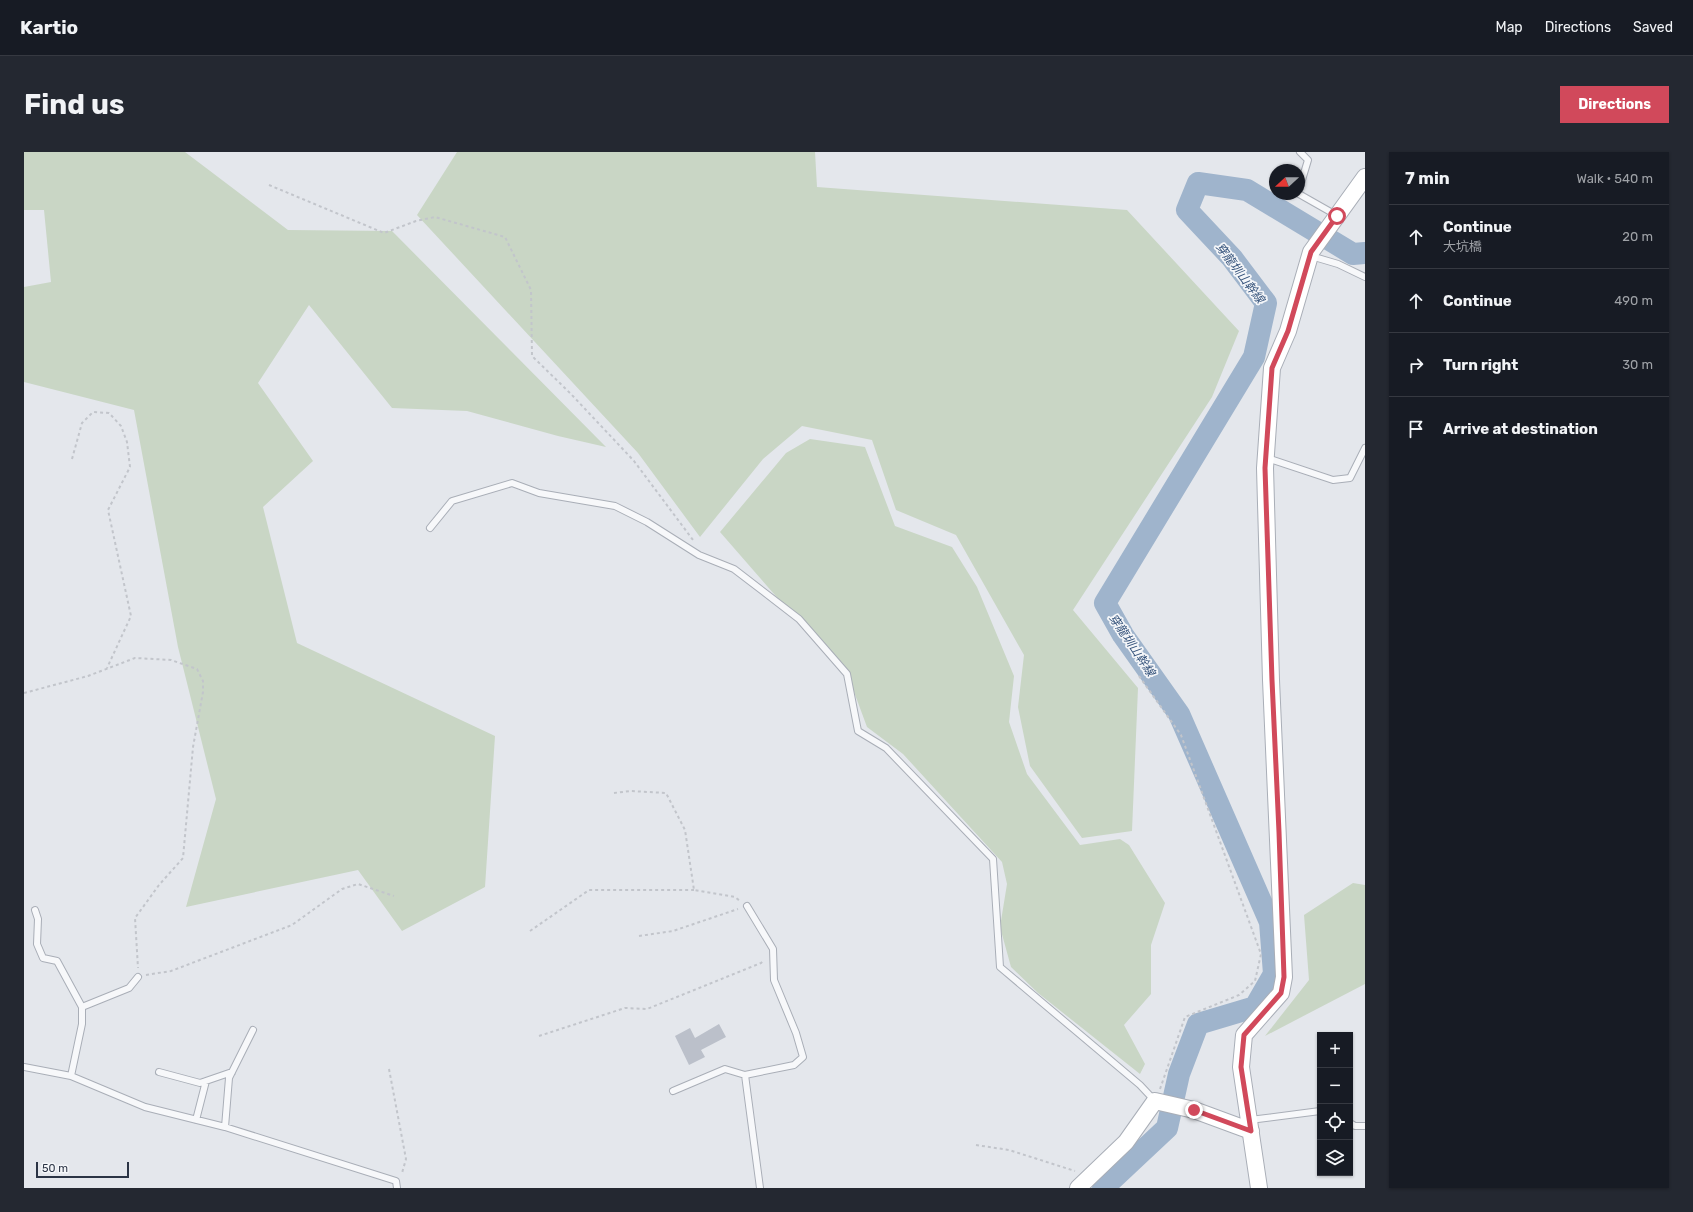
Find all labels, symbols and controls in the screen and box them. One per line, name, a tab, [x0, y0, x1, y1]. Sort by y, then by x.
text: Kartio	[20, 16, 78, 39]
text: Map	[1496, 19, 1523, 36]
text: Directions	[1545, 19, 1611, 36]
text: Saved	[1633, 19, 1673, 36]
button: Directions	[1560, 86, 1669, 123]
text: Find us	[24, 88, 124, 121]
north arrow	[1269, 164, 1305, 200]
text: 7 min	[1405, 168, 1450, 188]
text: Walk · 540 m	[1577, 171, 1653, 186]
route start	[1328, 207, 1346, 225]
text: Continue	[1443, 218, 1512, 236]
icon: ahead	[1405, 226, 1427, 248]
text: 20 m	[1622, 229, 1653, 244]
text: 大坑橋	[1443, 239, 1482, 254]
water label: 穿龍圳山幹線	[1213, 240, 1268, 308]
icon: ahead	[1405, 290, 1427, 312]
text: Continue	[1443, 292, 1512, 310]
text: 490 m	[1614, 293, 1653, 308]
icon: right	[1405, 354, 1427, 376]
text: Turn right	[1443, 356, 1518, 374]
text: 30 m	[1622, 357, 1653, 372]
icon: arrive	[1405, 418, 1427, 440]
text: Arrive at destination	[1443, 420, 1598, 438]
water label: 穿龍圳山幹線	[1106, 611, 1159, 680]
map controls	[1317, 1032, 1353, 1176]
button: +	[1317, 1032, 1353, 1068]
button: −	[1317, 1068, 1353, 1104]
route end	[1185, 1101, 1203, 1119]
button: locate	[1317, 1104, 1353, 1140]
button: layers	[1317, 1140, 1353, 1176]
scale bar	[36, 1160, 129, 1179]
text: 50 m	[42, 1162, 68, 1175]

